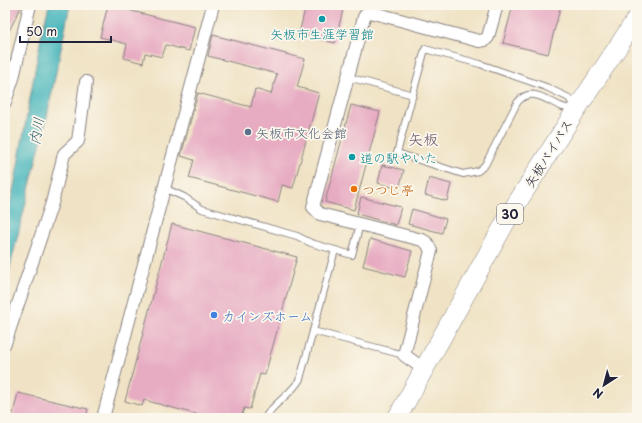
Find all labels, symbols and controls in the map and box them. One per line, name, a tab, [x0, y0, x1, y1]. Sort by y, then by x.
marker: 矢板市生涯学習館	[317, 14, 327, 24]
scale bar	[20, 18, 111, 44]
text: 50 m	[26, 22, 57, 40]
place label: 矢板市生涯学習館	[270, 24, 374, 43]
water label: 内川	[23, 115, 49, 147]
street label: 矢板バイパス	[519, 115, 577, 191]
place label: 矢板市文化会館	[256, 123, 347, 142]
marker: 矢板市文化会館	[243, 127, 253, 137]
district label: 矢板	[408, 127, 438, 150]
place label: 道の駅やいた	[360, 148, 437, 167]
marker: 道の駅やいた	[347, 152, 357, 162]
place label: つつじ亭	[362, 180, 414, 199]
marker: つつじ亭	[349, 184, 359, 194]
road number: 30	[497, 204, 523, 224]
place label: カインズホーム	[222, 306, 312, 325]
marker: カインズホーム	[209, 310, 219, 320]
north arrow	[584, 365, 624, 405]
text: N	[589, 384, 606, 403]

